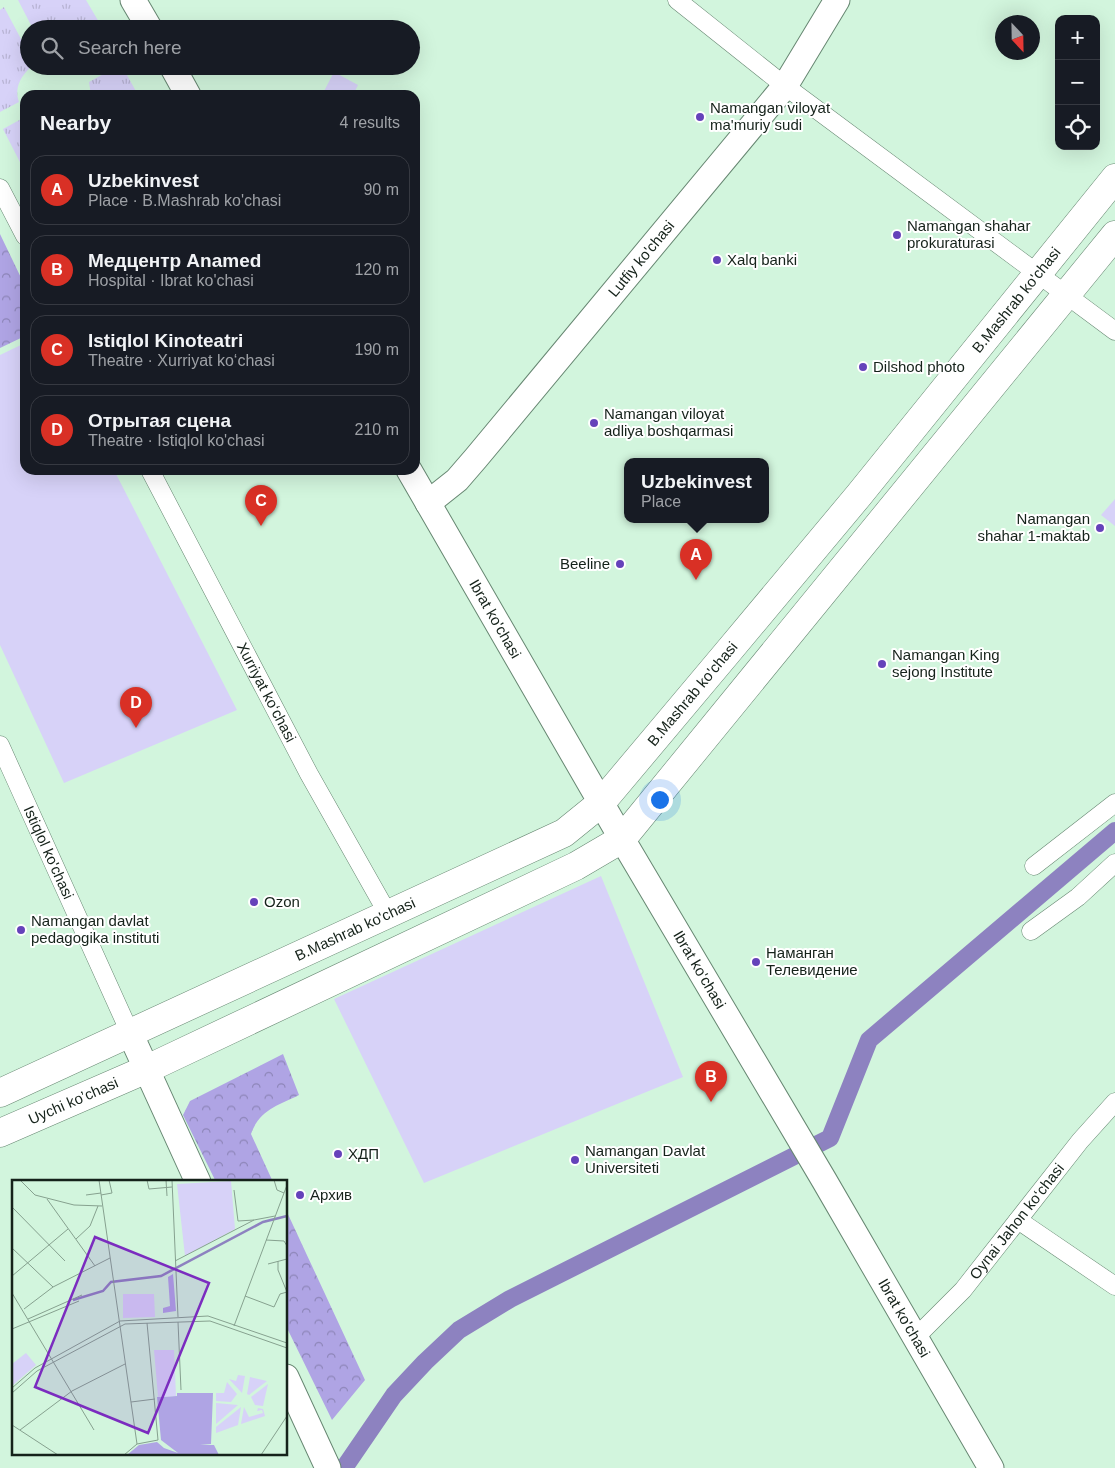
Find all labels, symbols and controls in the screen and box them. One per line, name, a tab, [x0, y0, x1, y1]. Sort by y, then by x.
north arrow	[995, 15, 1040, 60]
map controls	[1055, 15, 1100, 150]
button: +	[1055, 15, 1100, 60]
search box	[20, 20, 420, 75]
icon: search	[38, 34, 66, 62]
text: Search here	[78, 37, 182, 58]
button: −	[1055, 60, 1100, 105]
place label: Namangan viloyat ma'muriy sudi	[710, 99, 831, 133]
button: locate	[1055, 105, 1100, 150]
text: Nearby	[40, 111, 111, 134]
marker: Namangan viloyat ma'muriy sudi	[694, 111, 706, 123]
text: 4 results	[340, 114, 400, 131]
text: Uzbekinvest	[88, 170, 199, 191]
text: A	[51, 181, 63, 198]
text: 90 m	[363, 181, 399, 198]
text: Place · B.Mashrab ko'chasi	[88, 192, 281, 209]
street label: Lutfiy ko'chasi	[605, 217, 678, 300]
place label: Namangan shahar prokuraturasi	[907, 217, 1030, 251]
marker: Namangan shahar prokuraturasi	[891, 229, 903, 241]
street label: B.Mashrab ko'chasi	[968, 244, 1064, 356]
text: Медцентр Anamed	[88, 250, 261, 271]
place label: Xalq banki	[727, 251, 797, 268]
marker: Xalq banki	[711, 254, 723, 266]
text: B	[51, 261, 63, 278]
text: 120 m	[355, 261, 399, 278]
text: Hospital · Ibrat ko'chasi	[88, 272, 254, 289]
text: Istiqlol Kinoteatri	[88, 330, 243, 351]
text: C	[51, 341, 63, 358]
text: 190 m	[355, 341, 399, 358]
text: Theatre · Xurriyat ko‘chasi	[88, 352, 275, 369]
place label: Dilshod photo	[873, 358, 965, 375]
marker: Dilshod photo	[857, 361, 869, 373]
place label: Namangan viloyat adliya boshqarmasi	[604, 405, 733, 439]
text: Отрытая сцена	[88, 410, 231, 431]
marker: Namangan viloyat adliya boshqarmasi	[588, 417, 600, 429]
text: D	[51, 421, 63, 438]
text: 210 m	[355, 421, 399, 438]
text: Theatre · Istiqlol ko'chasi	[88, 432, 264, 449]
popup	[624, 458, 769, 523]
text: Uzbekinvest	[641, 471, 752, 492]
pin: C	[245, 485, 277, 526]
text: Place	[641, 493, 681, 510]
place label: Namangan shahar 1-maktab	[977, 510, 1090, 544]
marker: Namangan shahar 1-maktab	[1094, 522, 1106, 534]
pin: A	[680, 539, 712, 580]
place label: Beeline	[560, 555, 610, 572]
marker: Beeline	[614, 558, 626, 570]
street label: Ibrat ko'chasi	[466, 576, 525, 661]
street label: B.Mashrab ko'chasi	[644, 638, 741, 749]
street label: Xurriyat ko‘chasi	[234, 639, 300, 745]
place label: Namangan King sejong Institute	[892, 646, 1000, 680]
marker: Namangan King sejong Institute	[876, 658, 888, 670]
pin: D	[120, 687, 152, 728]
your location	[647, 787, 673, 813]
street label: Istiqlol ko'chasi	[21, 803, 77, 902]
place label: Ozon	[264, 893, 300, 910]
street label: B.Mashrab ko'chasi	[292, 894, 418, 964]
marker: Ozon	[248, 896, 260, 908]
place label: Namangan davlat pedagogika instituti	[31, 912, 159, 946]
marker: Namangan davlat pedagogika instituti	[15, 924, 27, 936]
street label: Ibrat ko'chasi	[670, 927, 730, 1012]
place label: Наманган Телевидение	[766, 944, 858, 978]
marker: Наманган Телевидение	[750, 956, 762, 968]
pin: B	[695, 1061, 727, 1102]
street label: Uychi ko’chasi	[26, 1074, 121, 1128]
place label: Namangan Davlat Universiteti	[585, 1142, 706, 1176]
place label: ХДП	[348, 1145, 379, 1162]
marker: ХДП	[332, 1148, 344, 1160]
marker: Namangan Davlat Universiteti	[569, 1154, 581, 1166]
street label: Oynai Jahon ko‘chasi	[966, 1160, 1067, 1283]
inset map	[12, 1180, 288, 1456]
place label: Архив	[310, 1186, 352, 1203]
marker: Архив	[294, 1189, 306, 1201]
street label: Ibrat ko'chasi	[875, 1276, 934, 1360]

